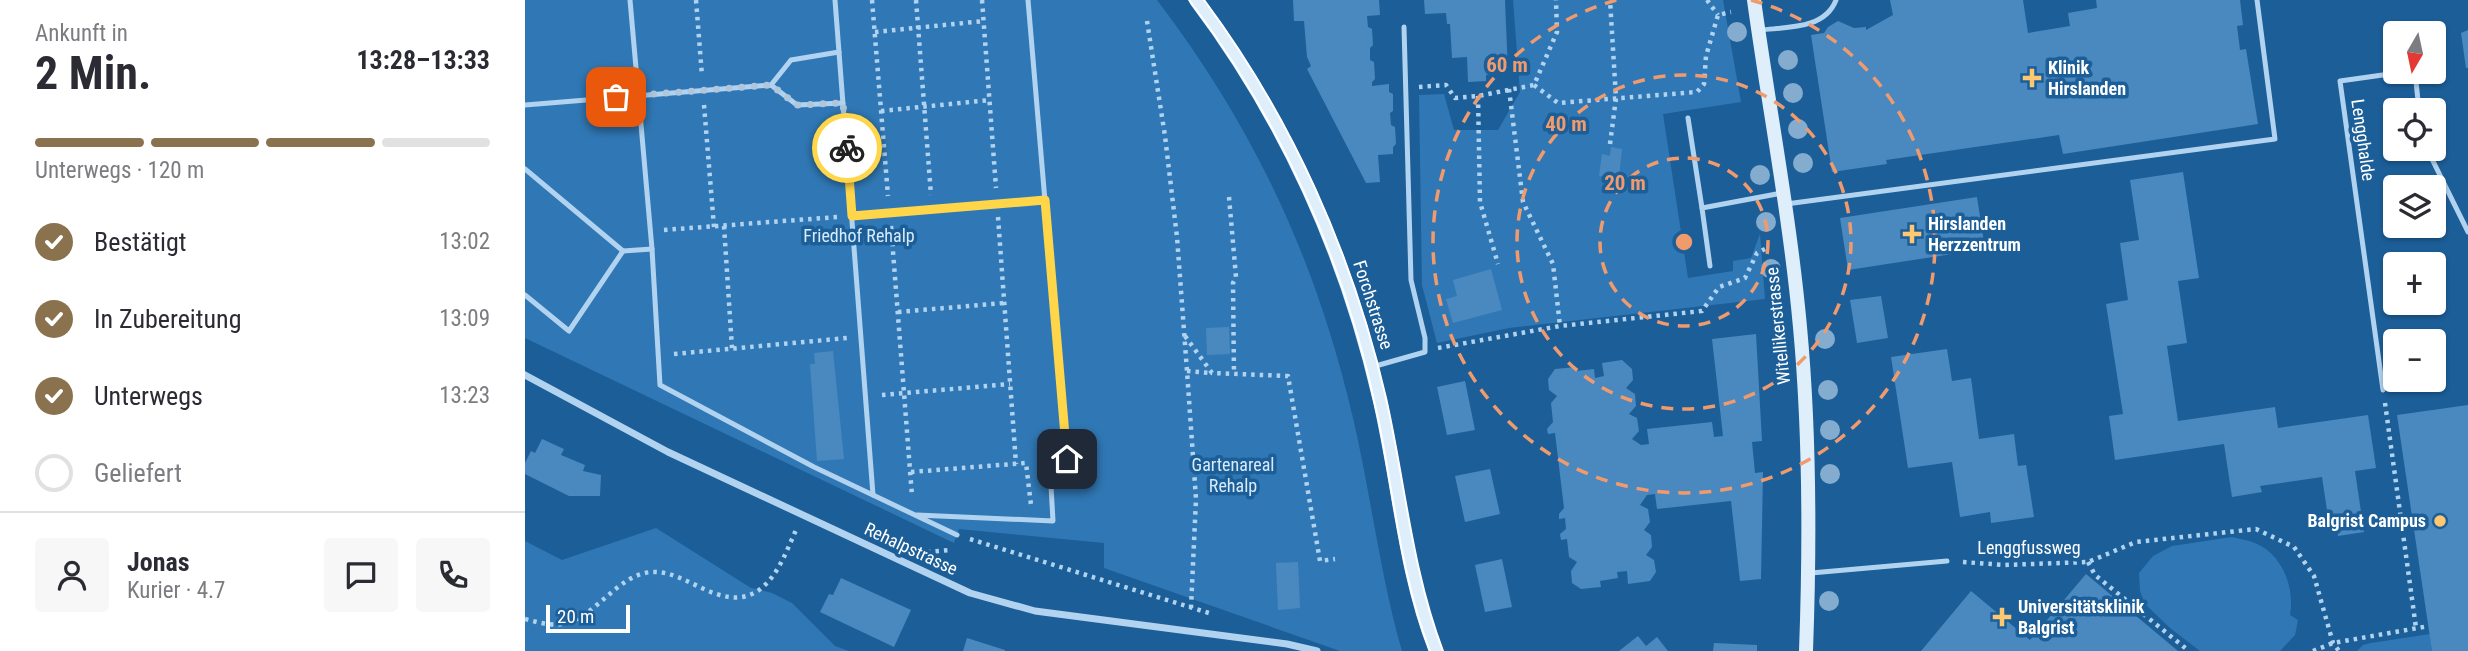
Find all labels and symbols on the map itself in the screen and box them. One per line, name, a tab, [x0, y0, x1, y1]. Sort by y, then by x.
north arrow	[2383, 21, 2447, 84]
text: 60 m	[1486, 53, 1528, 77]
place label: Klinik Hirslanden	[2048, 57, 2126, 99]
pin	[586, 67, 646, 127]
marker: Klinik Hirslanden	[2022, 68, 2042, 88]
street label: Lengghalde	[2347, 98, 2380, 182]
text: 40 m	[1545, 112, 1587, 136]
courier	[812, 113, 882, 183]
text: 20 m	[1604, 171, 1646, 195]
place label: Hirslanden Herzzentrum	[1928, 213, 2021, 255]
marker: Hirslanden Herzzentrum	[1902, 224, 1922, 244]
park label: Friedhof Rehalp	[803, 225, 915, 246]
centre of rings	[1672, 230, 1696, 254]
street label: Forchstrasse	[1349, 258, 1398, 352]
street label: Witellikerstrasse	[1761, 266, 1794, 386]
pin	[1037, 429, 1097, 489]
park label: Gartenareal Rehalp	[1192, 454, 1274, 496]
place label: Balgrist Campus	[2307, 510, 2426, 531]
marker: Balgrist Campus	[2432, 513, 2448, 529]
street label: Rehalpstrasse	[861, 518, 961, 579]
street label: Lenggfussweg	[1977, 537, 2081, 558]
place label: Universitätsklinik Balgrist	[2018, 596, 2145, 638]
scale bar	[546, 602, 630, 634]
marker: Universitätsklinik Balgrist	[1992, 607, 2012, 627]

